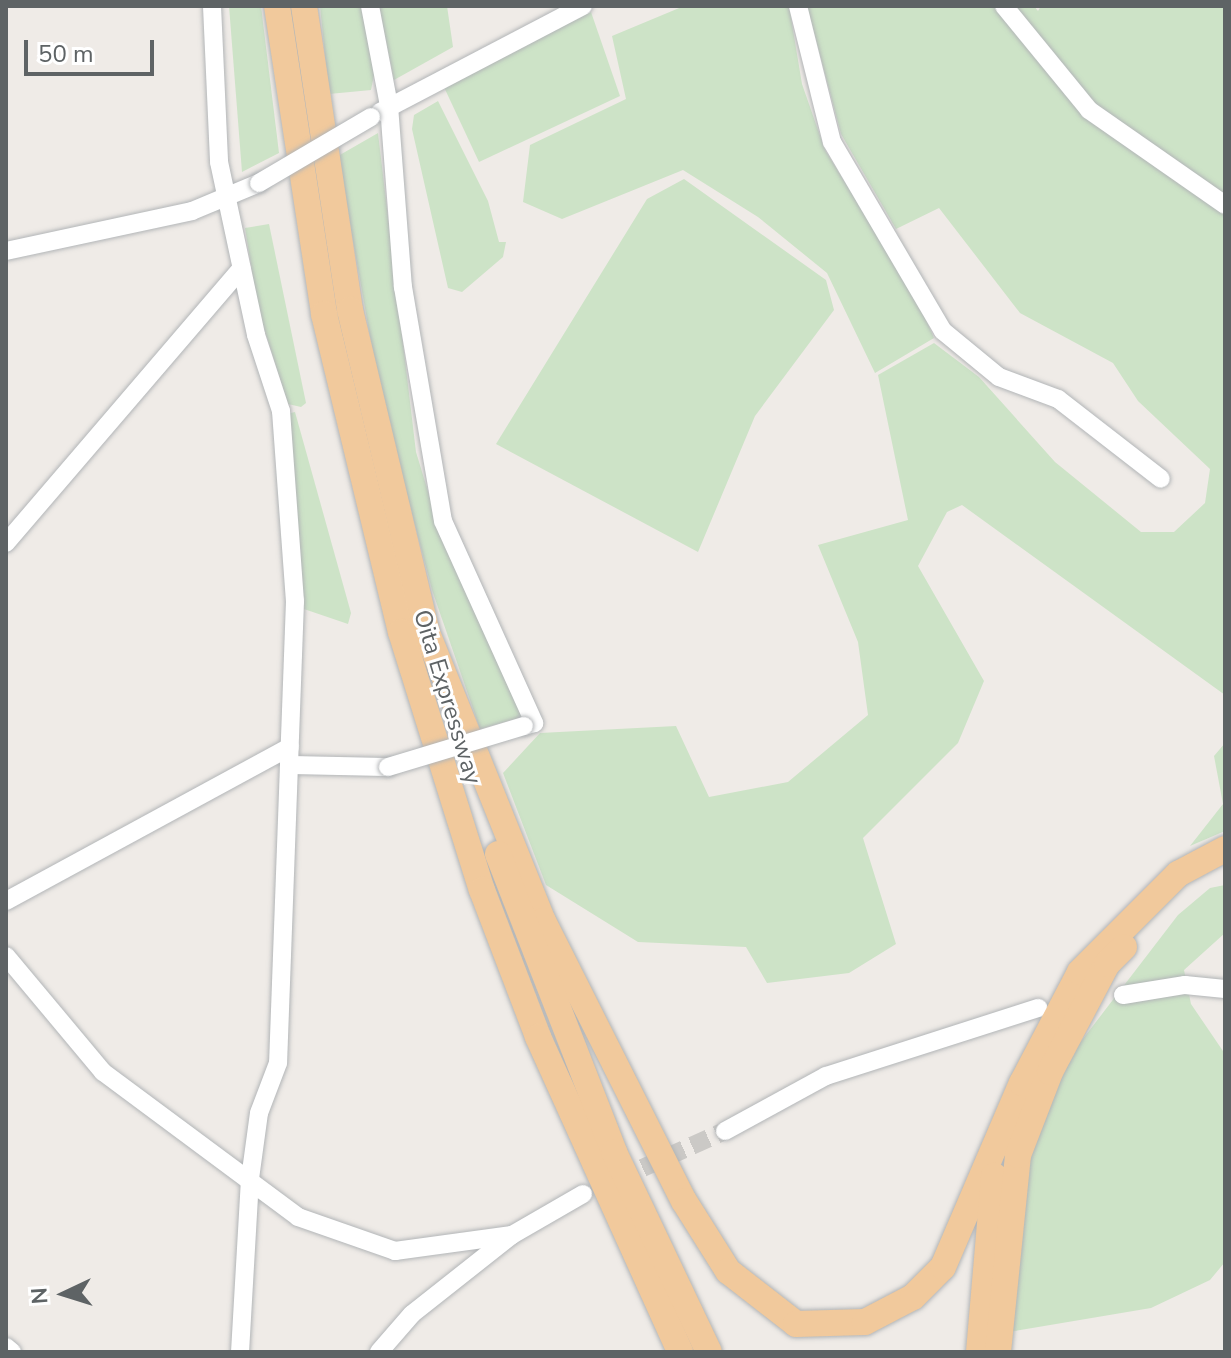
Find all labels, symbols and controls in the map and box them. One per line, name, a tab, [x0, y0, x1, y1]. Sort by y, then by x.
scale bar	[28, 24, 158, 74]
text: 50 m	[38, 38, 94, 70]
street label: Oita Expressway	[407, 606, 487, 788]
north arrow	[24, 1254, 104, 1334]
text: N	[25, 1286, 56, 1305]

